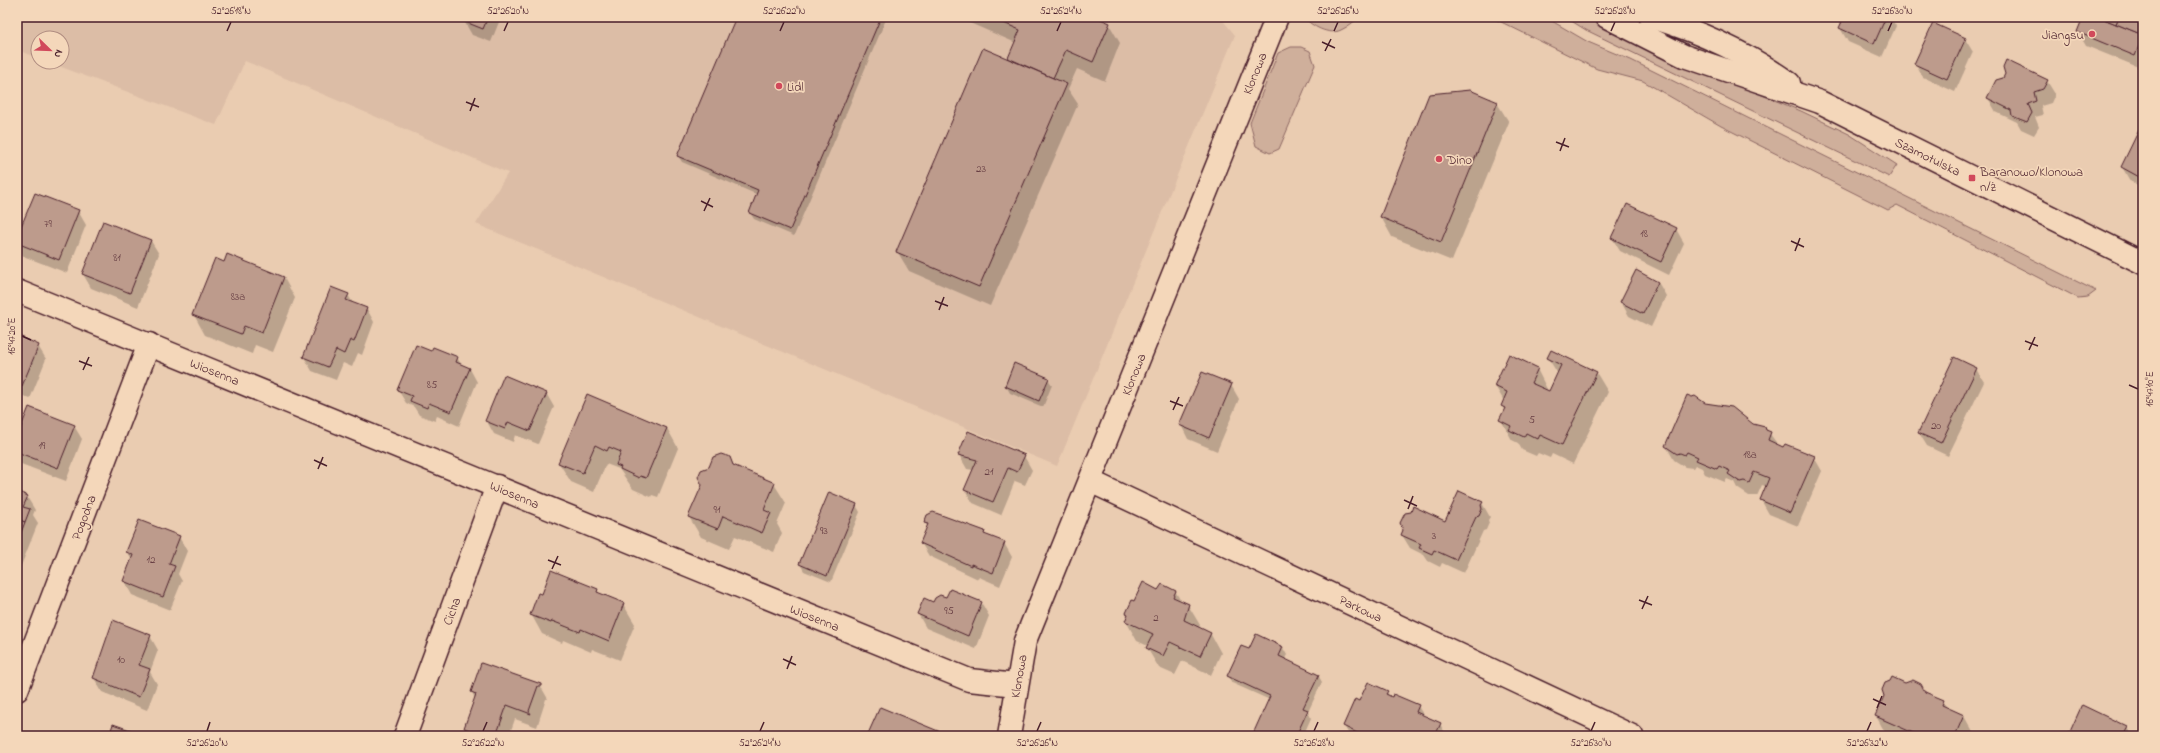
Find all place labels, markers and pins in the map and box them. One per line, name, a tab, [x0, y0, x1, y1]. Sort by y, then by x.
place label: Jiangsu	[2042, 26, 2084, 46]
marker: Jiangsu	[2087, 29, 2097, 39]
place label: Lidl	[787, 78, 804, 97]
marker: Lidl	[774, 81, 784, 91]
place label: Dino	[1446, 151, 1472, 170]
marker: Dino	[1434, 154, 1444, 164]
place label: Baranowo/Klonowa n/ż	[1979, 163, 2083, 197]
marker: Baranowo/Klonowa n/ż	[1967, 173, 1977, 183]

